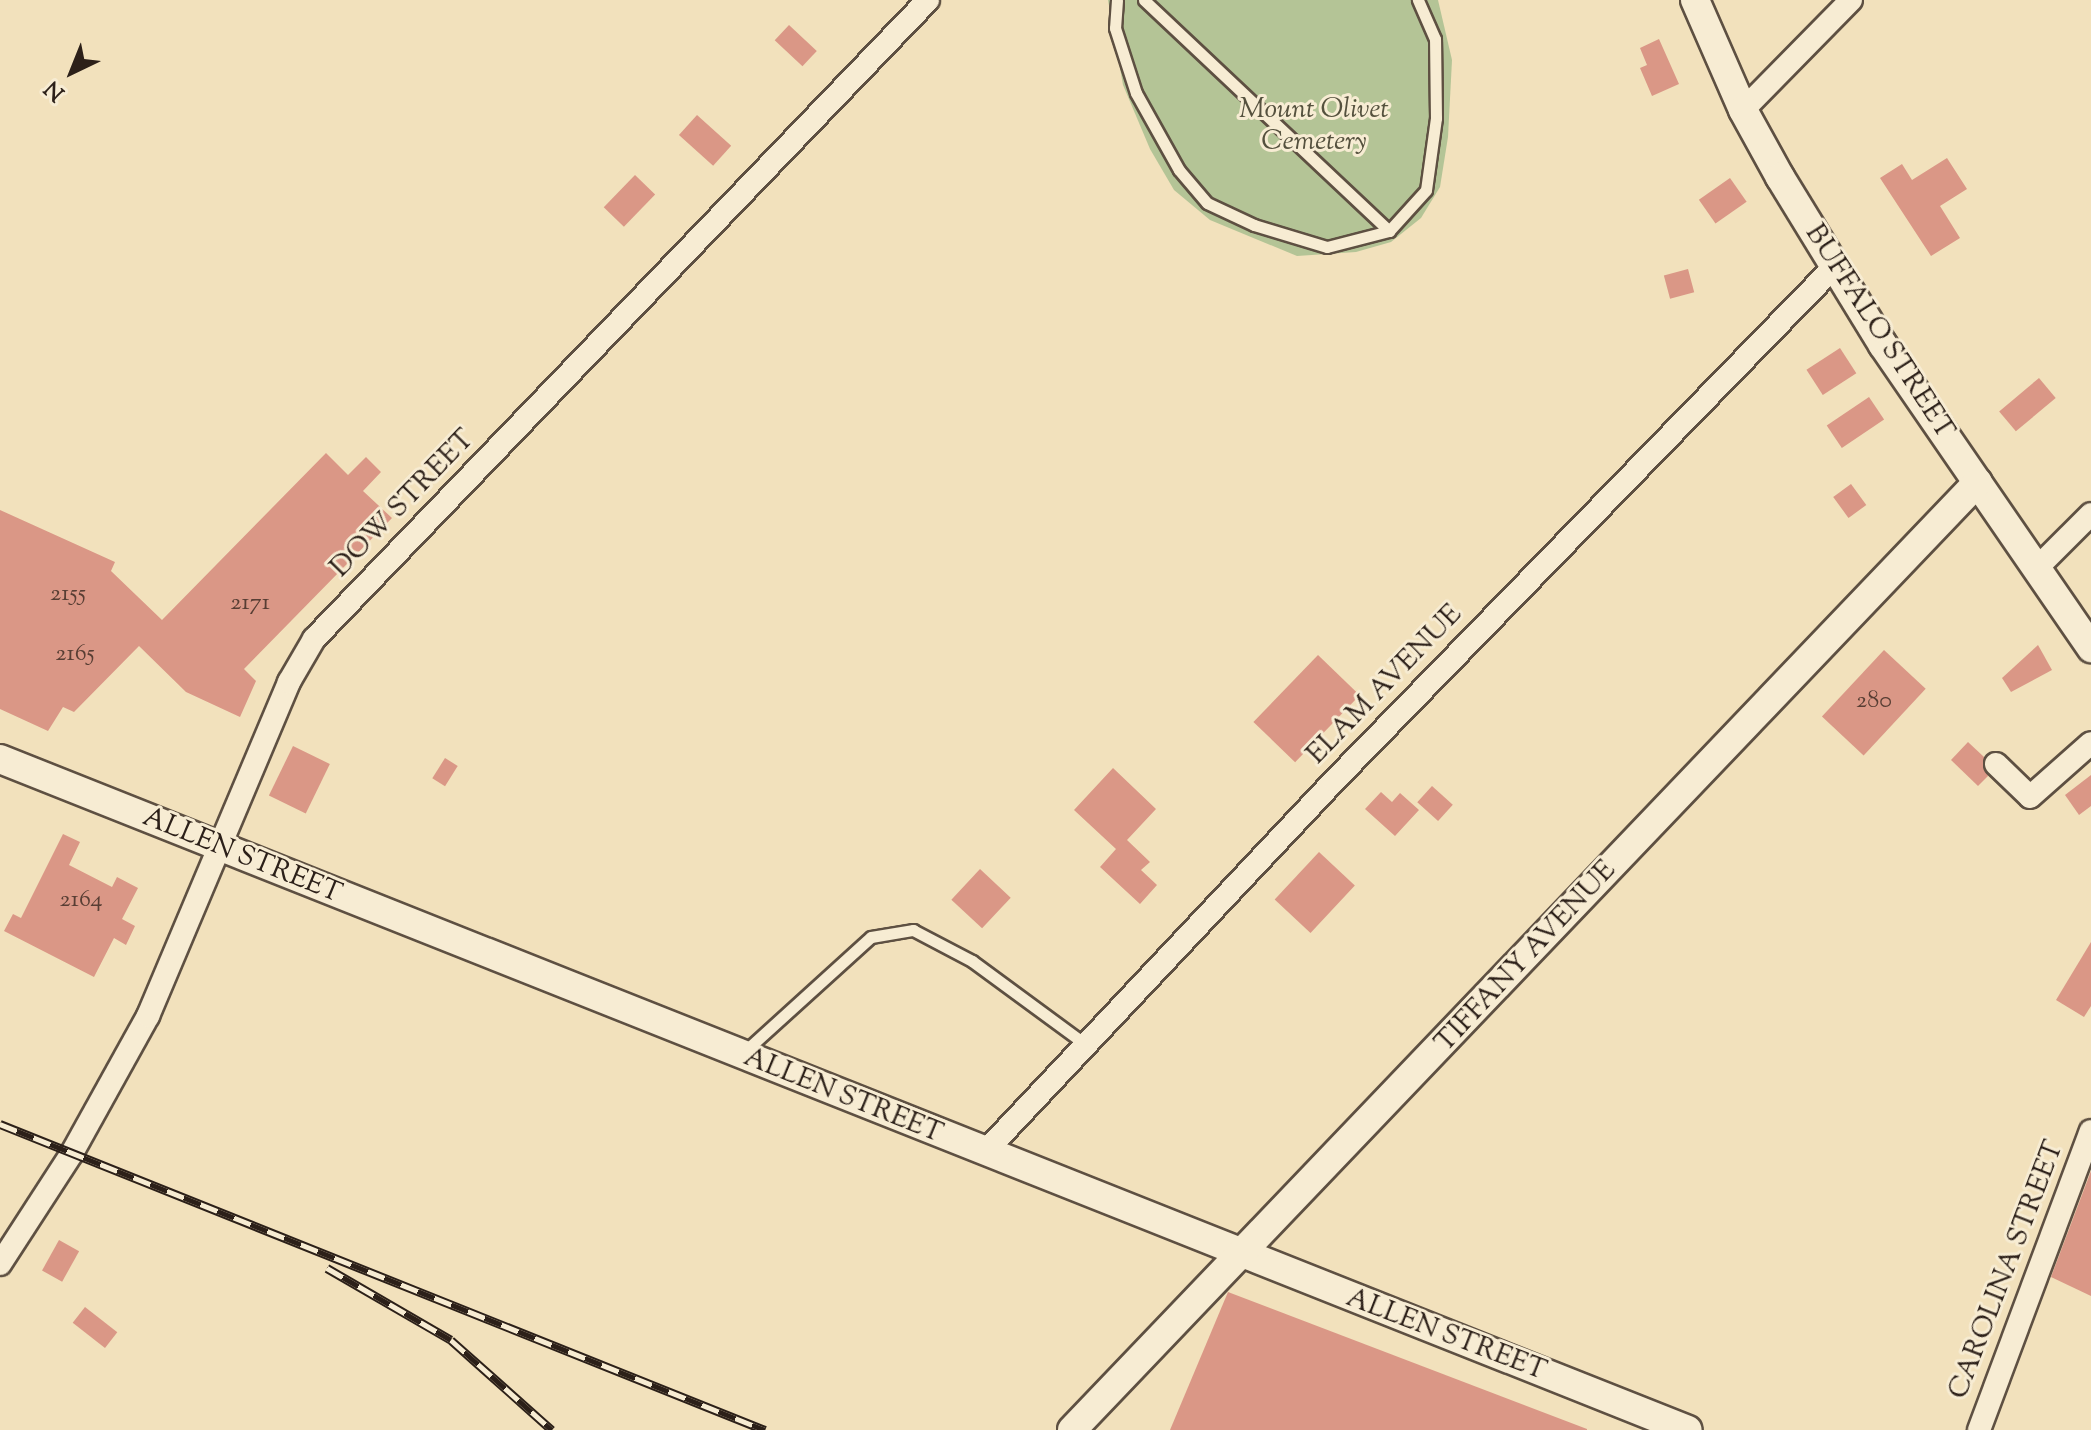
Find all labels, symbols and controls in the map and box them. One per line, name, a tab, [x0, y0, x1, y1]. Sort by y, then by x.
north arrow	[32, 32, 112, 112]
text: N	[38, 72, 73, 107]
park label: Mount Olivet Cemetery	[1239, 93, 1389, 159]
street label: BUFFALO STREET	[1797, 218, 1961, 446]
street label: DOW STREET	[324, 423, 482, 585]
house number: 2155	[50, 581, 86, 609]
house number: 2171	[230, 590, 270, 618]
street label: ELAM AVENUE	[1300, 598, 1470, 772]
house number: 2165	[55, 641, 95, 669]
house number: 280	[1856, 688, 1892, 716]
street label: ALLEN STREET	[138, 801, 346, 911]
street label: TIFFANY AVENUE	[1429, 854, 1623, 1060]
house number: 2164	[60, 887, 102, 915]
street label: ALLEN STREET	[739, 1041, 947, 1151]
street label: CAROLINA STREET	[1942, 1136, 2072, 1404]
street label: ALLEN STREET	[1341, 1281, 1551, 1389]

